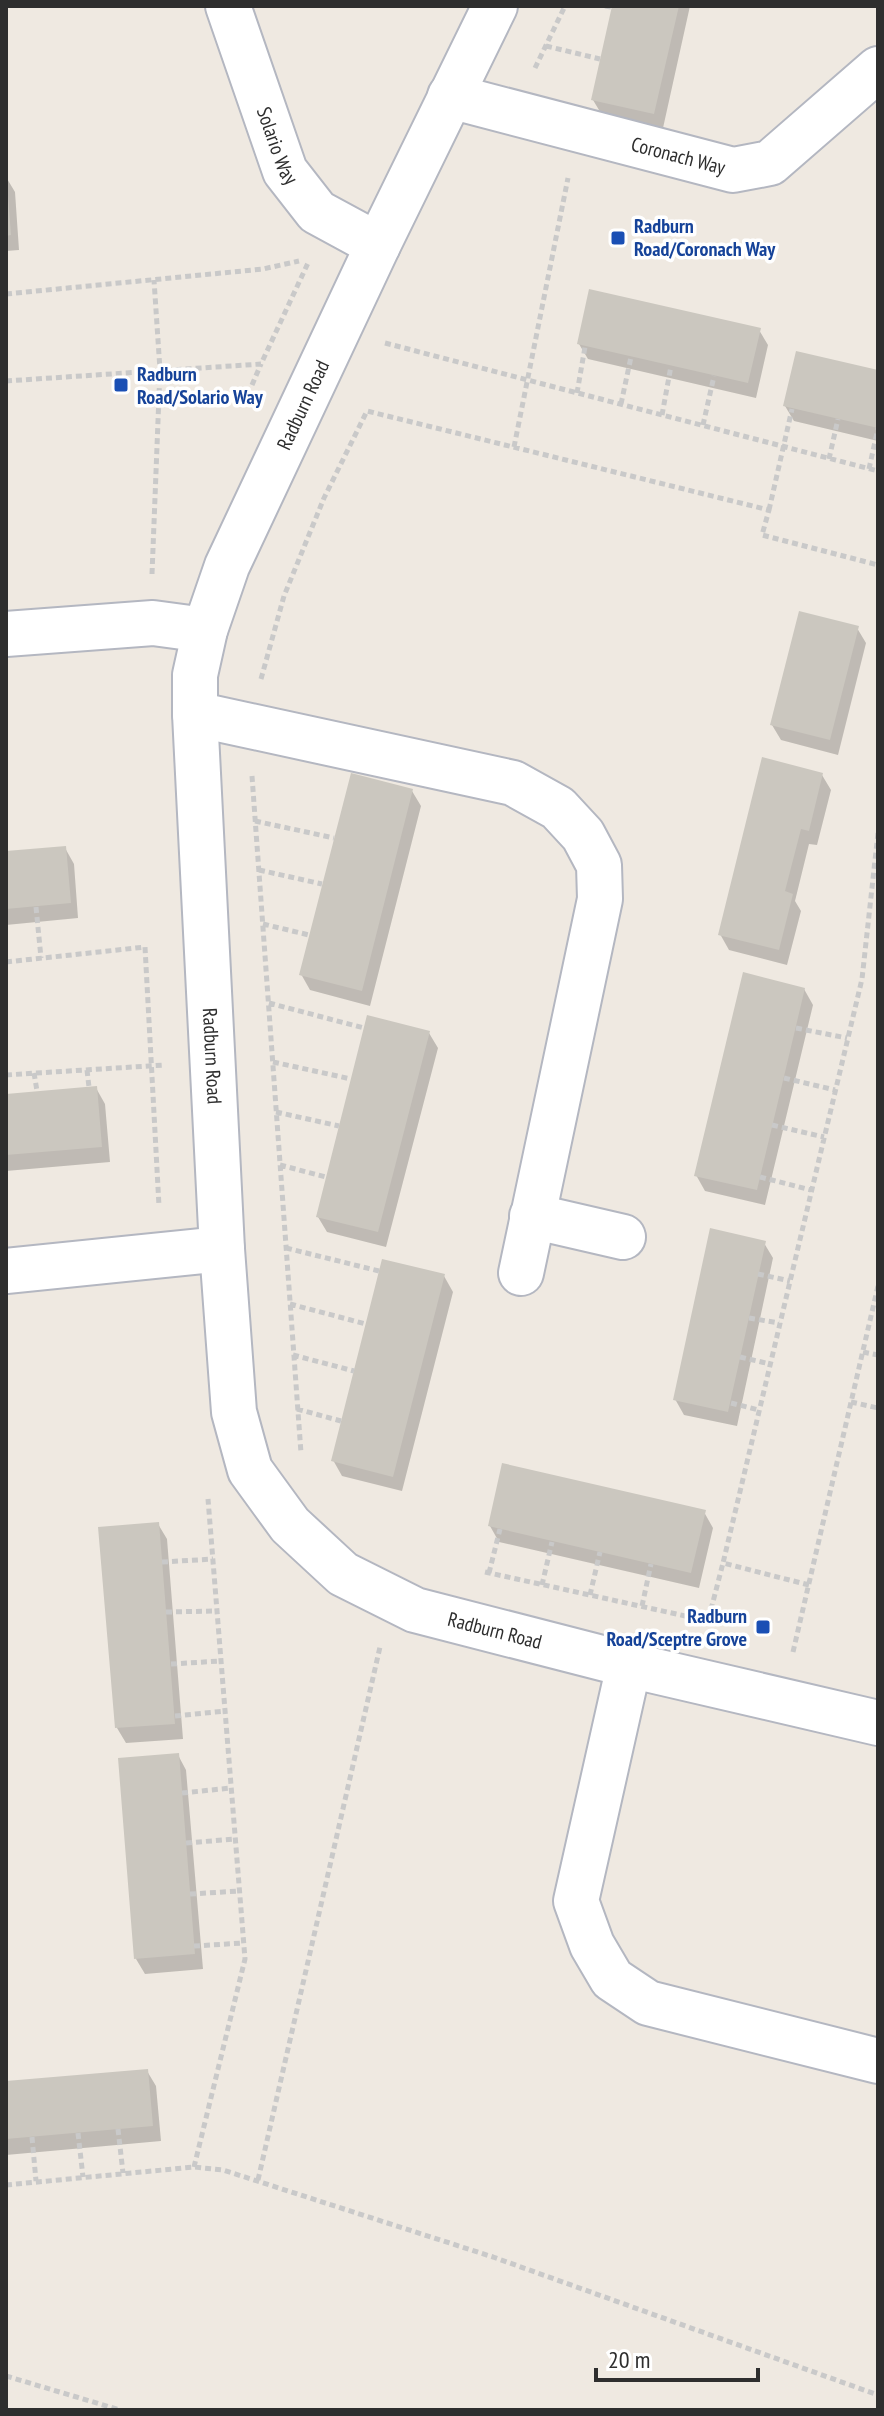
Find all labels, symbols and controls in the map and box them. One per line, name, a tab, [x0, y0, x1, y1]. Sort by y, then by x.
street label: Solario Way	[251, 104, 304, 190]
street label: Coronach Way	[628, 131, 729, 181]
place label: Radburn Road/Coronach Way	[634, 213, 776, 262]
marker: Radburn Road/Coronach Way	[609, 229, 627, 247]
street label: Radburn Road	[271, 356, 335, 454]
place label: Radburn Road/Solario Way	[137, 361, 264, 410]
marker: Radburn Road/Solario Way	[112, 376, 130, 394]
street label: Radburn Road	[197, 1007, 228, 1105]
place label: Radburn Road/Sceptre Grove	[607, 1603, 747, 1652]
street label: Radburn Road	[445, 1606, 545, 1655]
marker: Radburn Road/Sceptre Grove	[754, 1618, 772, 1636]
scale bar	[596, 2332, 758, 2382]
text: 20 m	[608, 2344, 650, 2375]

